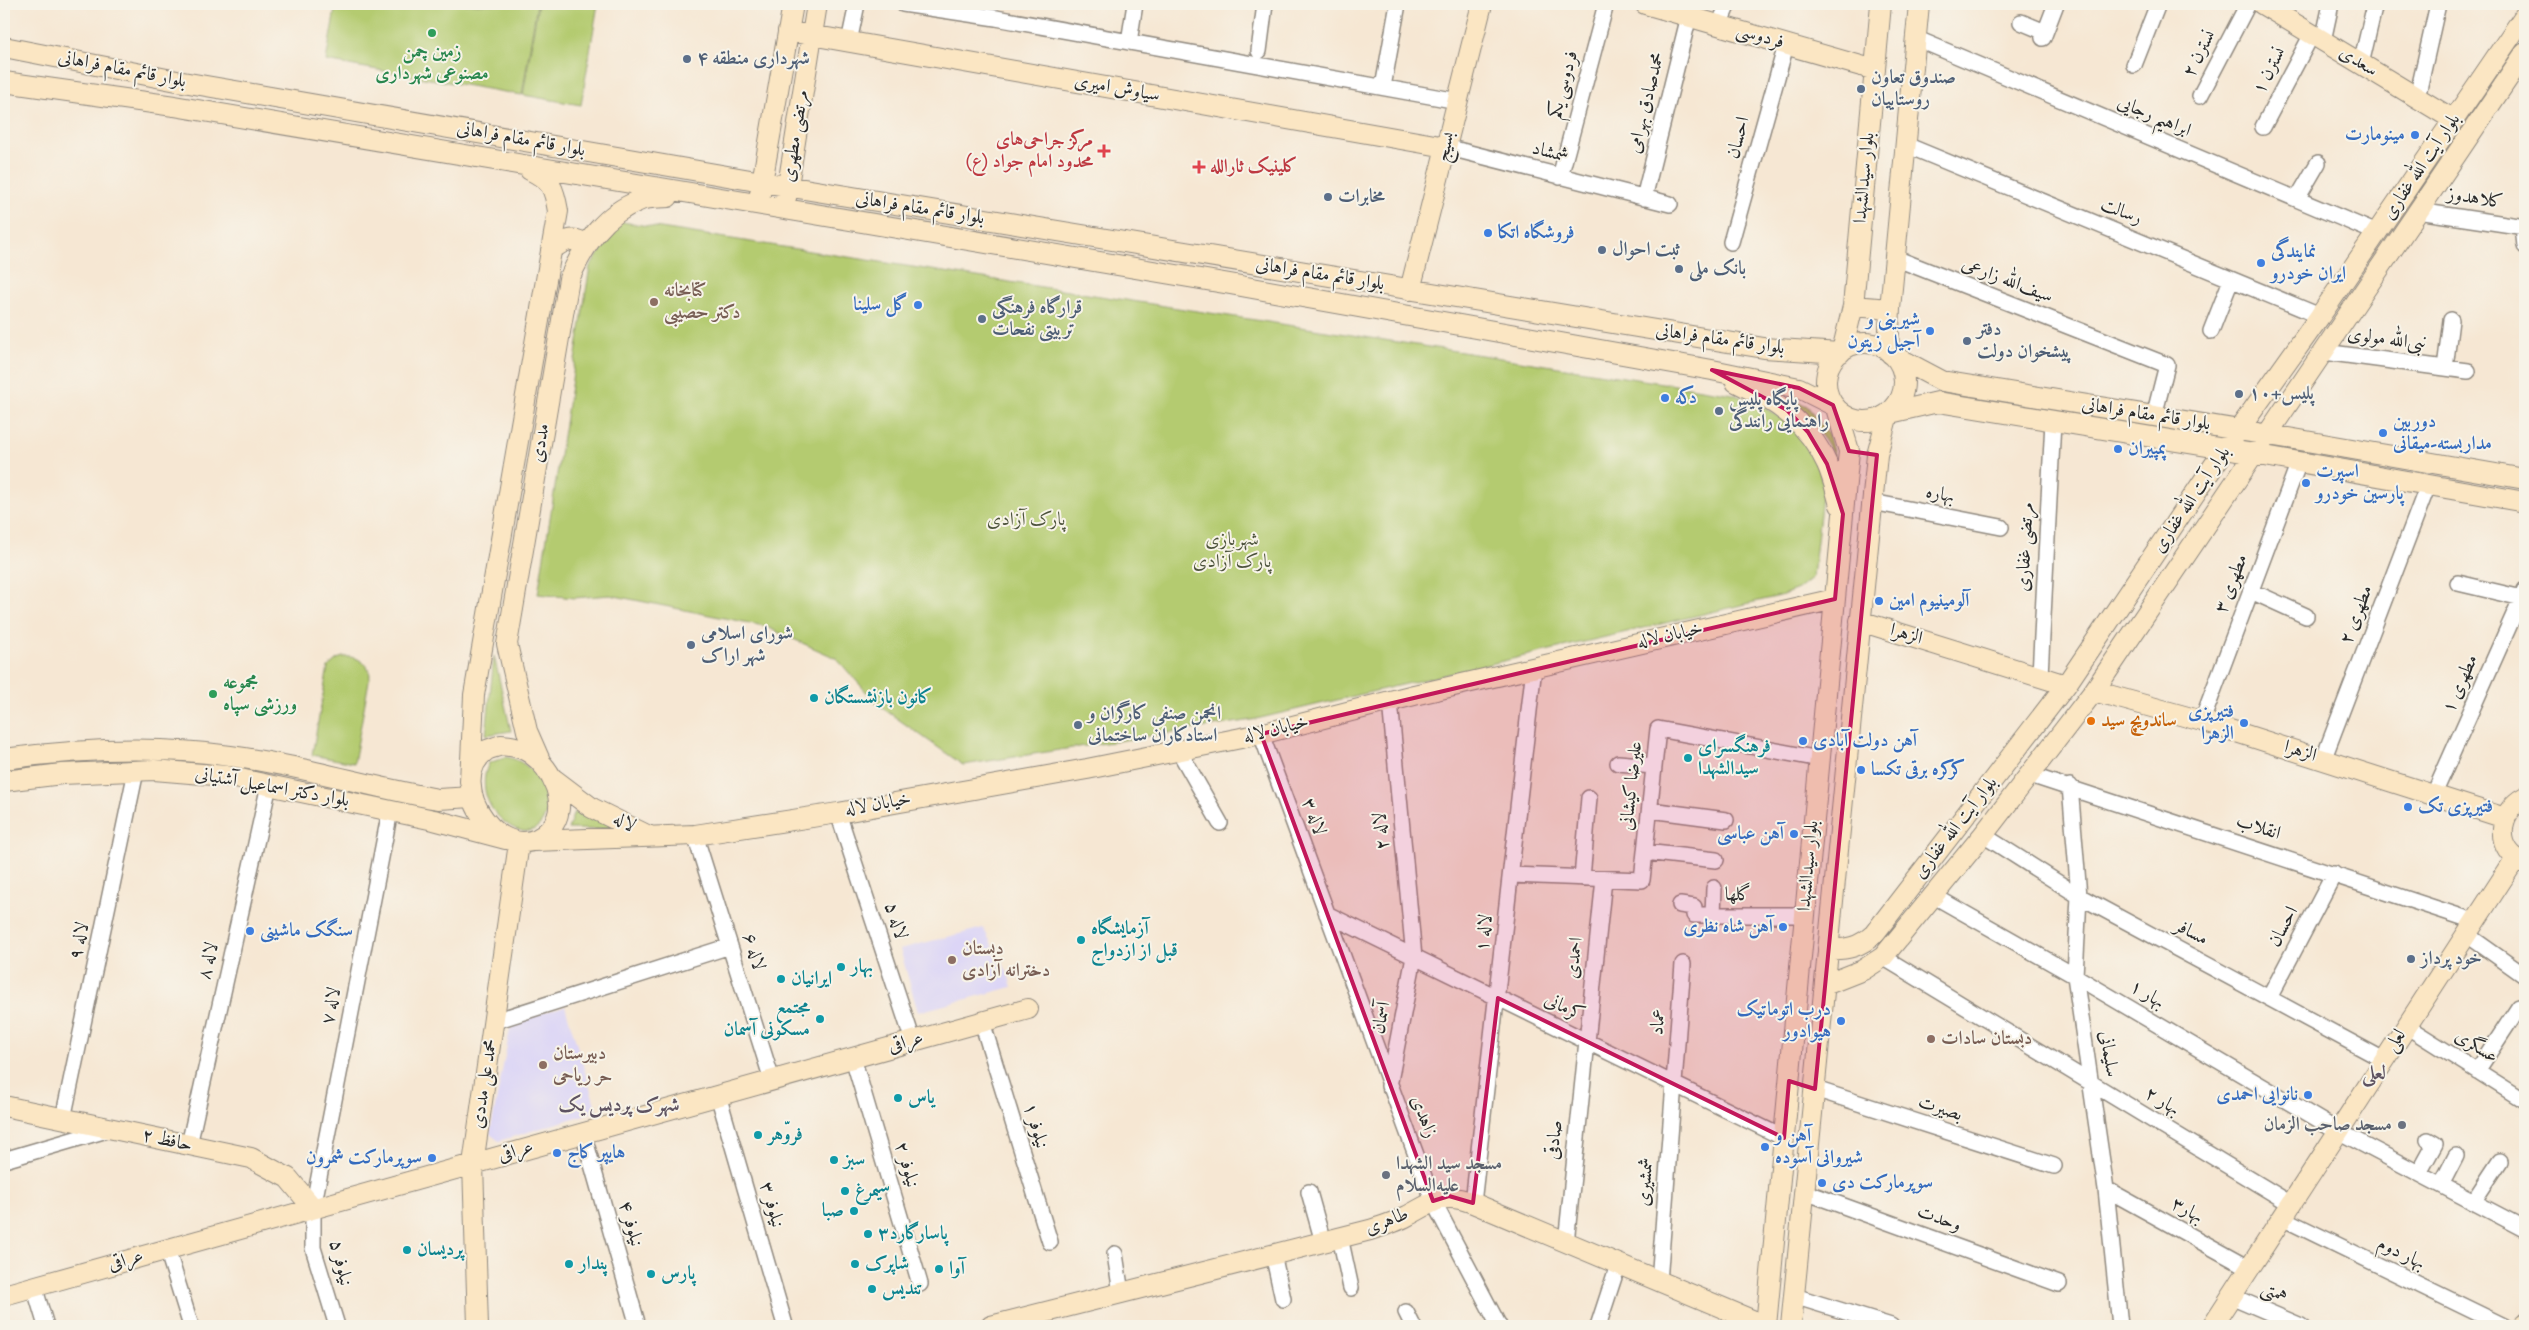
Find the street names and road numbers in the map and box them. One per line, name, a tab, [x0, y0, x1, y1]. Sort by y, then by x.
street label: فردوسی	[1733, 17, 1787, 57]
street label: نسترن ۲	[2177, 26, 2223, 82]
street label: سعدی	[2333, 40, 2383, 84]
street label: نسترن ۱	[2247, 43, 2293, 99]
street label: بلوار قائم مقام فراهانی	[55, 44, 188, 97]
street label: فردوسی یکم	[1542, 48, 1588, 123]
street label: محمدصادق بهرامی	[1621, 49, 1673, 156]
street label: سیاوش امیری	[1072, 68, 1162, 110]
street label: مرتضی مطهری	[775, 88, 817, 184]
street label: ابراهیم رجایی	[2111, 89, 2195, 148]
street label: بلوار آیت الله غفاری	[2374, 107, 2468, 226]
street label: احسان	[1720, 114, 1758, 162]
street label: بلوار قائم مقام فراهانی	[454, 115, 587, 166]
street label: بسیج	[1429, 128, 1465, 165]
street label: بلوار سیدالشهدا	[1848, 131, 1882, 225]
street label: شمشاد	[1529, 135, 1571, 171]
street label: کلاهدوز	[2443, 181, 2505, 217]
street label: بلوار قائم مقام فراهانی	[853, 185, 986, 234]
street label: رسالت	[2096, 191, 2146, 233]
street label: سیف‌الله زارعی	[1957, 248, 2058, 311]
street label: بلوار قائم مقام فراهانی	[1253, 251, 1386, 300]
street label: بلوار قائم مقام فراهانی	[1653, 318, 1786, 363]
street label: نبی‌الله مولوی	[2346, 318, 2429, 359]
street label: بلوار قائم مقام فراهانی	[2079, 391, 2212, 440]
street label: مددی	[524, 421, 558, 465]
street label: بلوار آیت الله غفاری	[2144, 440, 2238, 559]
street label: بهاره	[1923, 479, 1957, 511]
street label: مرتضی غفاری	[2010, 502, 2042, 592]
street label: مطهری ۳	[2208, 550, 2256, 618]
street label: مطهری ۲	[2333, 581, 2381, 649]
street label: خیابان لاله	[1634, 615, 1706, 657]
street label: الزهرا	[1886, 617, 1926, 653]
street label: مطهری ۱	[2436, 650, 2486, 718]
street label: خیابان لاله	[1240, 709, 1312, 751]
street label: الزهرا	[2280, 734, 2320, 770]
street label: علیرضا کیشانی	[1614, 740, 1650, 832]
street label: بلوار دکتر اسماعیل آشتیانی	[193, 761, 351, 815]
street label: بلوار آیت الله غفاری	[1905, 769, 2005, 885]
street label: خیابان لاله	[843, 786, 913, 824]
street label: لاله ۳	[1294, 795, 1332, 839]
street label: لاله	[608, 806, 640, 840]
street label: انقلاب	[2232, 808, 2284, 848]
street label: لاله ۲	[1367, 811, 1397, 851]
street label: بلوار سیدالشهدا	[1792, 819, 1826, 913]
street label: گلها	[1725, 882, 1751, 909]
street label: لاله ۵	[876, 899, 914, 943]
street label: احسان	[2262, 902, 2306, 952]
street label: مسافر	[2168, 912, 2213, 953]
street label: لاله ۱	[1470, 913, 1500, 953]
street label: لاله ۹	[63, 920, 97, 962]
street label: لاله ۶	[735, 930, 771, 974]
street label: احمدی	[1559, 936, 1591, 980]
street label: لاله ۸	[192, 940, 226, 982]
street label: بهار ۱	[2124, 974, 2170, 1016]
street label: لاله ۷	[315, 985, 349, 1027]
street label: کرمانی	[1539, 987, 1589, 1029]
street label: آسمان	[1366, 998, 1399, 1037]
street label: عماد	[1644, 1008, 1674, 1036]
street label: عسگری	[2449, 1023, 2503, 1071]
street label: لعلی	[2378, 1024, 2414, 1058]
street label: عراقی	[885, 1025, 927, 1061]
street label: سلیمانی	[2091, 1029, 2125, 1079]
street label: محمد علی مددی	[465, 1037, 505, 1131]
street label: بهار ۲	[2139, 1081, 2185, 1123]
street label: بصیرت	[1914, 1089, 1966, 1129]
street label: زاهدی	[1403, 1092, 1443, 1142]
street label: نیلوفر ۱	[1015, 1100, 1055, 1152]
street label: صادقی	[1539, 1119, 1571, 1161]
street label: حافظ ۲	[139, 1123, 195, 1159]
street label: عراقی	[495, 1134, 537, 1170]
street label: نیلوفر ۲	[887, 1139, 925, 1191]
street label: شمشیری	[1631, 1157, 1661, 1207]
street label: نیلوفر ۳	[752, 1179, 790, 1231]
street label: بهار۳	[2166, 1191, 2208, 1231]
street label: نیلوفر ۴	[611, 1198, 649, 1250]
street label: وحدت	[1913, 1199, 1965, 1239]
street label: طاهری	[1361, 1201, 1413, 1243]
street label: بهار دوم	[2372, 1231, 2430, 1278]
street label: نیلوفر ۵	[321, 1237, 359, 1289]
street label: عراقی	[105, 1243, 147, 1279]
street label: همتی	[2257, 1275, 2291, 1311]

